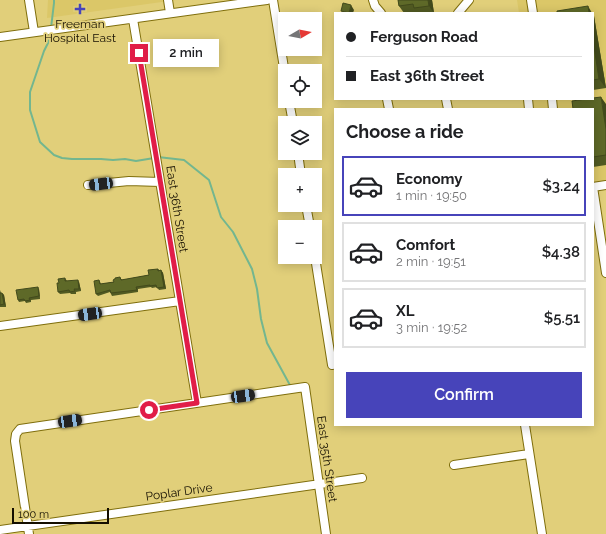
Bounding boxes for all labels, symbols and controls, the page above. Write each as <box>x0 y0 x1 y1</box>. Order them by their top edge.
marker: Freeman Hospital East <box>74 3 86 15</box>
north arrow <box>278 12 322 56</box>
map controls <box>278 12 322 264</box>
place label: Freeman Hospital East <box>44 17 116 45</box>
text: Ferguson Road <box>370 28 478 46</box>
callout: 2 min <box>153 39 219 67</box>
route end <box>130 44 148 62</box>
text: 2 min <box>169 45 203 60</box>
button: locate <box>278 64 322 108</box>
text: East 36th Street <box>370 67 484 85</box>
button: layers <box>278 116 322 160</box>
text: Choose a ride <box>346 121 464 142</box>
street label: East 36th Street <box>163 165 191 253</box>
button: + <box>278 168 322 212</box>
icon: car <box>348 168 384 204</box>
text: Economy <box>396 170 463 188</box>
car <box>88 177 114 191</box>
text: $3.24 <box>542 177 580 195</box>
text: 1 min · 19:50 <box>396 188 467 203</box>
button: − <box>278 220 322 264</box>
icon: car <box>348 234 384 270</box>
text: Comfort <box>396 236 455 254</box>
text: $4.38 <box>542 243 580 261</box>
text: 2 min · 19:51 <box>396 254 466 269</box>
icon: car <box>348 300 384 336</box>
text: XL <box>396 302 414 320</box>
car <box>77 306 103 322</box>
text: $5.51 <box>544 309 580 327</box>
text: 3 min · 19:52 <box>396 320 467 335</box>
button: Confirm <box>346 372 582 418</box>
car <box>230 388 256 404</box>
route start <box>140 401 158 419</box>
car <box>57 413 83 429</box>
street label: East 35th Street <box>314 415 340 503</box>
street label: Poplar Drive <box>145 480 213 504</box>
scale bar <box>12 506 109 525</box>
text: 100 m <box>18 508 49 521</box>

